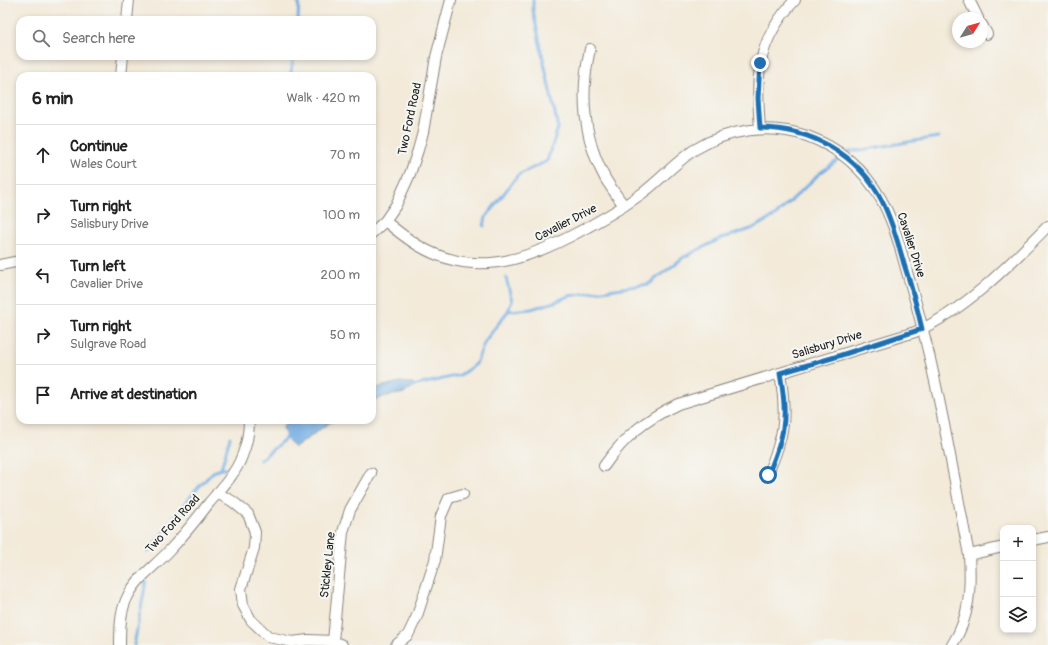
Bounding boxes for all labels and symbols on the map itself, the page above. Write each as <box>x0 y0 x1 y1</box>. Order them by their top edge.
north arrow <box>952 12 988 48</box>
route end <box>751 54 769 72</box>
street label: Two Ford Road <box>395 81 425 157</box>
street label: Cavalier Drive <box>533 201 599 245</box>
street label: Cavalier Drive <box>893 211 929 279</box>
street label: Salisbury Drive <box>790 327 864 363</box>
route start <box>759 466 777 484</box>
street label: Two Ford Road <box>143 491 203 556</box>
street label: Stickley Lane <box>317 531 339 599</box>

